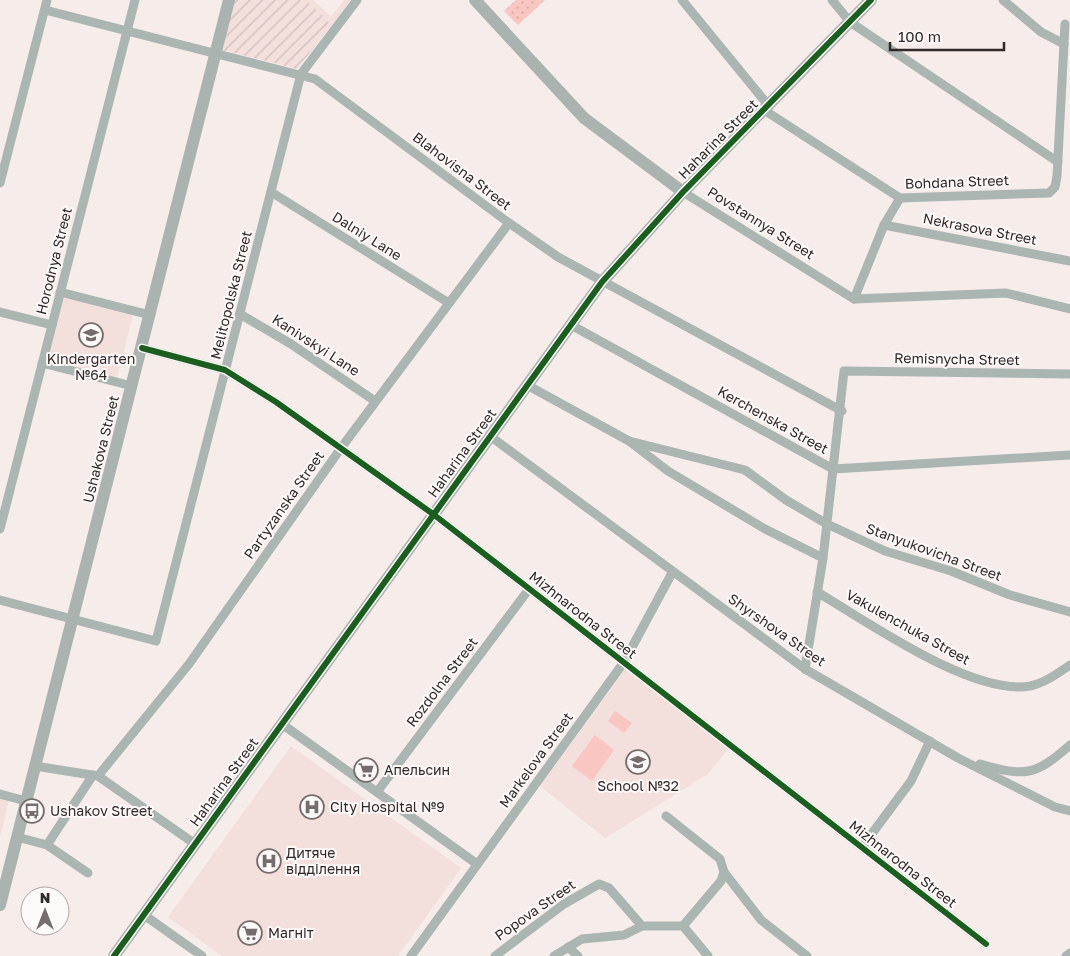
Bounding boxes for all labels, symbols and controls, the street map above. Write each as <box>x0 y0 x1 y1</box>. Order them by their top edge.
scale bar <box>890 20 1004 52</box>
text: 100 m <box>898 27 941 45</box>
street label: Haharina Street <box>674 95 761 182</box>
street label: Blahovisna Street <box>410 128 515 213</box>
street label: Bohdana Street <box>905 171 1009 192</box>
street label: Povstannya Street <box>705 183 818 262</box>
street label: Horodnya Street <box>32 205 75 316</box>
street label: Dalniy Lane <box>329 208 405 264</box>
street label: Nekrasova Street <box>922 209 1039 248</box>
street label: Melitopolska Street <box>206 229 255 361</box>
street label: Kanivskyi Lane <box>269 310 363 379</box>
school or university icon: Kindergarten №64 <box>78 322 104 348</box>
street label: Remisnycha Street <box>894 349 1020 368</box>
place label: Kindergarten №64 <box>47 350 135 383</box>
street label: Kerchenska Street <box>715 382 832 457</box>
street label: Ushakova Street <box>79 393 122 504</box>
street label: Haharina Street <box>424 405 500 500</box>
street label: Partyzanska Street <box>240 447 327 562</box>
street label: Stanyukovicha Street <box>864 519 1004 584</box>
street label: Mizhnarodna Street <box>526 567 640 662</box>
street label: Vakulenchuka Street <box>843 585 973 668</box>
street label: Shyrshova Street <box>725 590 829 670</box>
street label: Rozdolna Street <box>402 634 481 730</box>
street label: Markelova Street <box>495 709 576 811</box>
street label: Haharina Street <box>186 734 262 829</box>
school or university icon: School №32 <box>625 749 651 775</box>
supermarket icon: Апельсин <box>353 757 379 783</box>
place label: Апельсин <box>384 761 450 778</box>
place label: School №32 <box>597 777 679 794</box>
hospital icon: City Hospital №9 <box>299 794 325 820</box>
bus stop icon: Ushakov Street <box>19 798 45 824</box>
place label: City Hospital №9 <box>330 798 445 815</box>
place label: Ushakov Street <box>50 802 153 819</box>
street label: Mizhnarodna Street <box>846 816 960 911</box>
place label: Дитяче відділення <box>286 844 360 877</box>
hospital icon: Дитяче відділення <box>256 848 282 874</box>
street label: Popova Street <box>491 876 578 944</box>
north arrow <box>20 886 70 936</box>
text: N <box>40 889 50 906</box>
supermarket icon: Магніт <box>237 920 263 946</box>
place label: Магніт <box>268 924 314 941</box>

